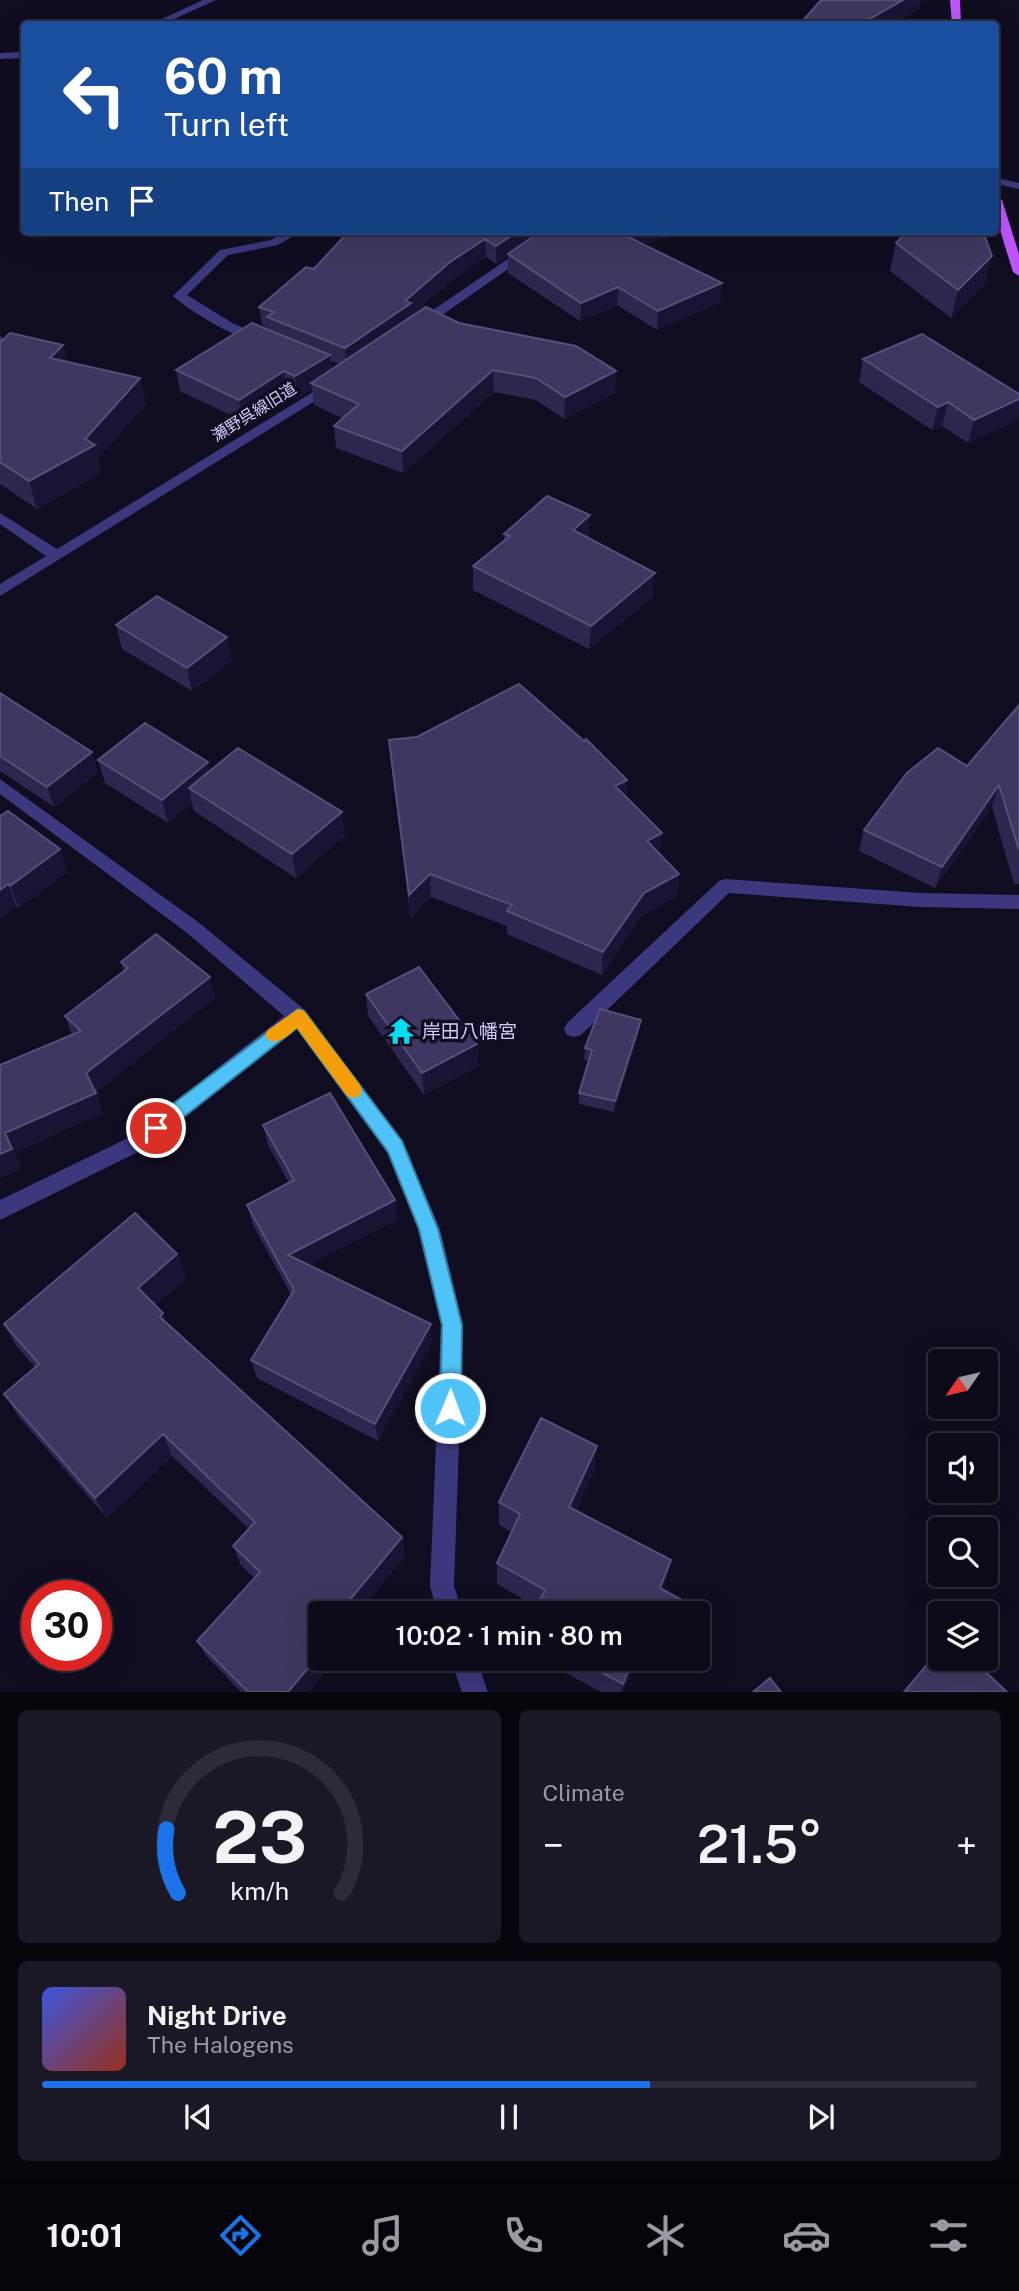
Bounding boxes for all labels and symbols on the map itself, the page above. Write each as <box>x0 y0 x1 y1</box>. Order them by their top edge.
street label: 瀬野呉線旧道 <box>208 379 300 445</box>
temple icon: 岸田八幡宮 <box>386 1016 416 1046</box>
place label: 岸田八幡宮 <box>422 1020 517 1042</box>
pin <box>126 1098 186 1158</box>
north arrow <box>928 1349 998 1419</box>
position arrow <box>413 1371 487 1445</box>
speed limit sign: 30 <box>21 1580 112 1671</box>

